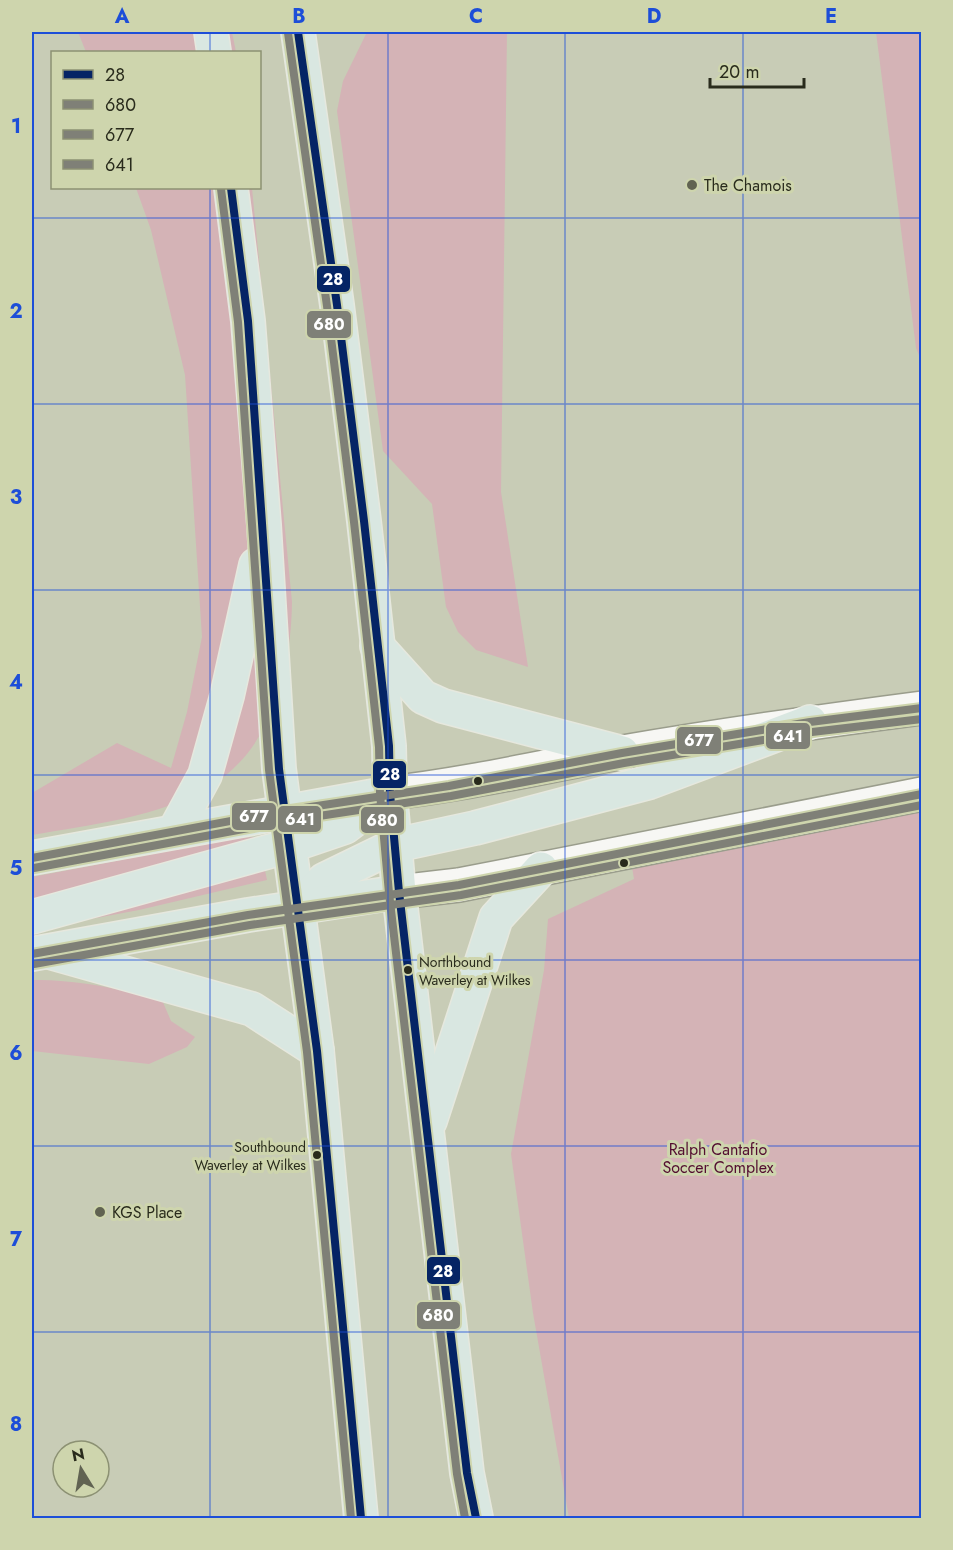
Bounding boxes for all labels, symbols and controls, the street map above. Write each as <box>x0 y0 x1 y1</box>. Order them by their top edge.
text: A <box>114 2 130 31</box>
text: B <box>292 2 306 31</box>
text: C <box>469 2 483 31</box>
text: D <box>647 2 661 31</box>
text: E <box>825 2 837 31</box>
legend <box>51 51 261 189</box>
scale bar <box>710 51 804 89</box>
text: 20 m <box>719 59 759 85</box>
text: 28 <box>105 62 125 88</box>
text: 680 <box>105 92 136 118</box>
text: 1 <box>11 112 21 141</box>
text: 677 <box>105 122 135 148</box>
text: 641 <box>105 152 134 178</box>
place label: The Chamois <box>704 174 792 197</box>
marker: The Chamois <box>685 178 699 192</box>
line badge: 28 <box>316 265 351 293</box>
text: 28 <box>323 268 343 291</box>
text: 2 <box>9 297 23 326</box>
line badge: 680 <box>306 310 352 339</box>
text: 680 <box>313 313 345 336</box>
text: 3 <box>10 483 22 512</box>
text: 4 <box>9 668 23 697</box>
line badge: 641 <box>765 722 811 750</box>
text: 641 <box>773 725 803 748</box>
line badge: 677 <box>676 726 722 755</box>
text: 677 <box>684 729 714 752</box>
line badge: 28 <box>372 760 407 789</box>
text: 28 <box>380 763 400 786</box>
unlabelled marker <box>472 775 484 787</box>
line badge: 677 <box>231 802 277 831</box>
text: 677 <box>239 805 269 828</box>
line badge: 641 <box>277 805 322 833</box>
line badge: 680 <box>360 806 405 834</box>
text: 641 <box>285 808 315 831</box>
text: 680 <box>366 809 398 832</box>
text: 5 <box>10 854 23 883</box>
unlabelled marker <box>618 857 630 869</box>
place label: Northbound Waverley at Wilkes <box>419 952 531 990</box>
marker: Northbound Waverley at Wilkes <box>402 964 414 976</box>
text: 6 <box>9 1039 23 1068</box>
place label: Southbound Waverley at Wilkes <box>195 1137 306 1175</box>
park label: Ralph Cantafio Soccer Complex <box>662 1138 774 1179</box>
marker: Southbound Waverley at Wilkes <box>311 1149 323 1161</box>
place label: KGS Place <box>112 1201 182 1224</box>
marker: KGS Place <box>93 1205 107 1219</box>
text: 7 <box>10 1225 23 1254</box>
line badge: 28 <box>426 1256 461 1285</box>
text: 28 <box>433 1260 453 1283</box>
line badge: 680 <box>416 1301 461 1330</box>
text: 680 <box>422 1304 454 1327</box>
text: 8 <box>10 1410 22 1439</box>
north arrow <box>51 1439 111 1499</box>
text: N <box>70 1442 87 1467</box>

